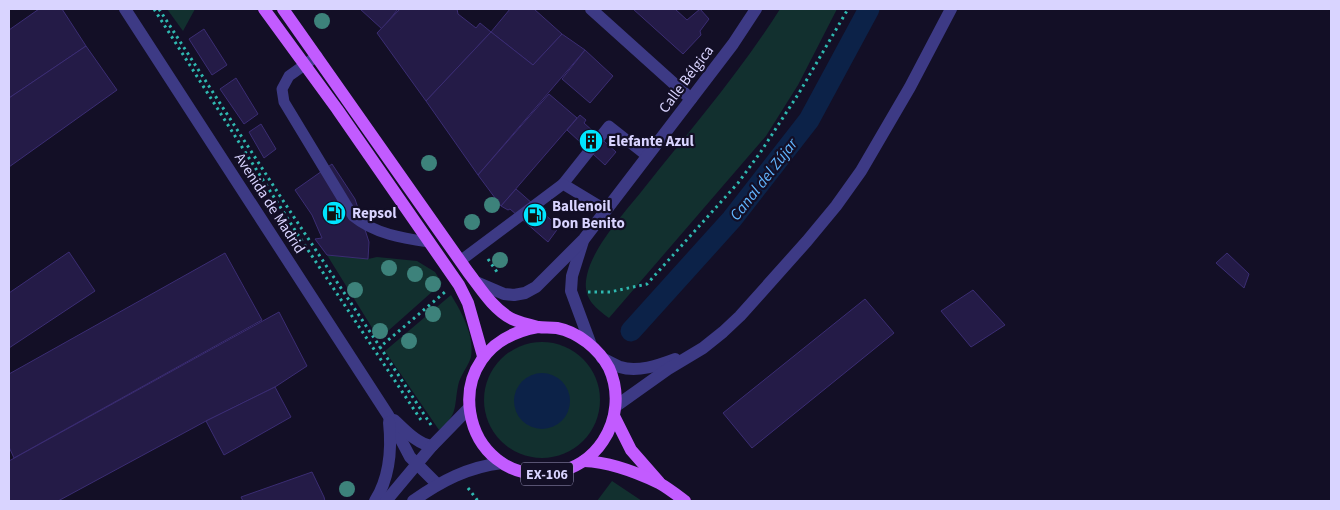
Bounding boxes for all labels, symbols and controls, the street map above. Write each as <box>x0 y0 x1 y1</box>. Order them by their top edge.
street label: Calle Bélgica <box>654 41 719 117</box>
building icon: Elefante Azul <box>578 128 604 154</box>
place label: Elefante Azul <box>608 131 695 152</box>
water label: Canal del Zújar <box>725 133 804 225</box>
street label: Avenida de Madrid <box>229 149 310 258</box>
place label: Ballenoil Don Benito <box>552 196 625 234</box>
fuel station icon: Repsol <box>321 200 347 226</box>
fuel station icon: Ballenoil Don Benito <box>522 202 548 228</box>
place label: Repsol <box>352 203 397 224</box>
road number: EX-106 <box>521 462 573 486</box>

